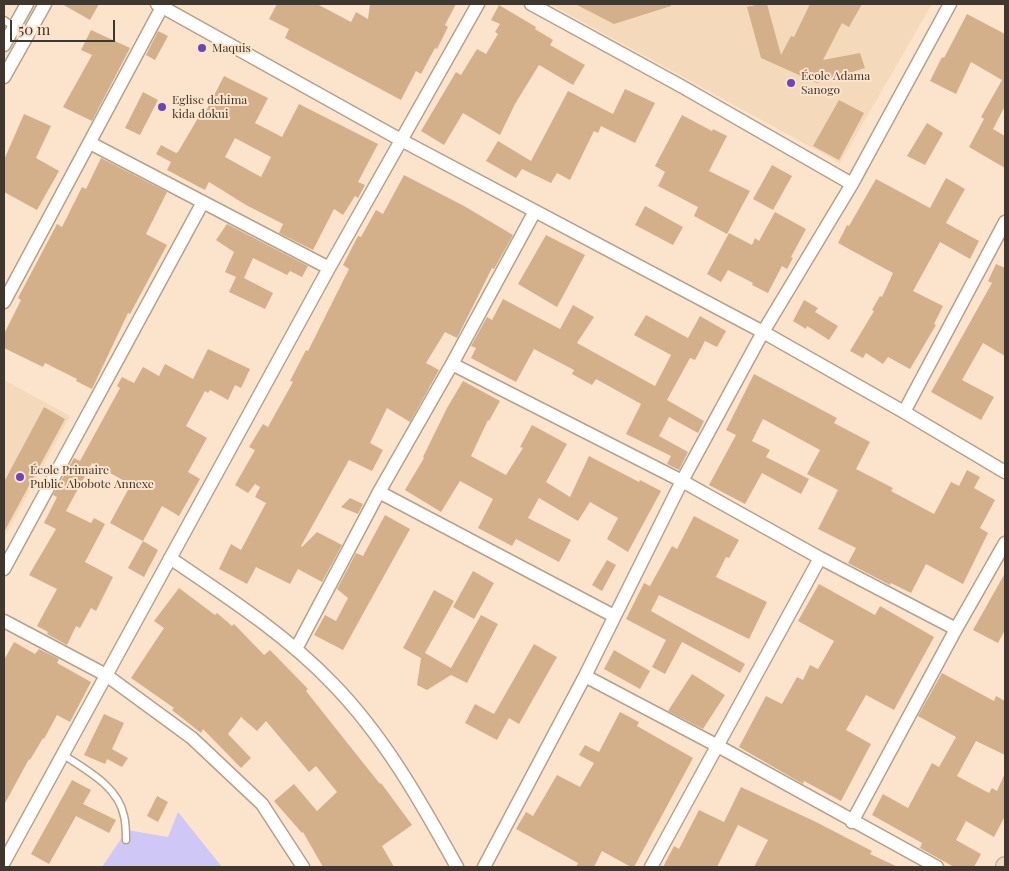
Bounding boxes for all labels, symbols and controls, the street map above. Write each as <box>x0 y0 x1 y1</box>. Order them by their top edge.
scale bar <box>12 10 118 42</box>
text: 50 m <box>18 19 50 39</box>
place label: Maquis <box>212 41 251 55</box>
marker: Maquis <box>196 42 208 54</box>
place label: École Adama Sanogo <box>801 69 870 97</box>
marker: École Adama Sanogo <box>785 77 797 89</box>
place label: Eglise dehima kida dokui <box>172 93 247 121</box>
marker: Eglise dehima kida dokui <box>156 101 168 113</box>
place label: École Primaire Public Abobote Annexe <box>30 463 154 491</box>
marker: École Primaire Public Abobote Annexe <box>14 471 26 483</box>

